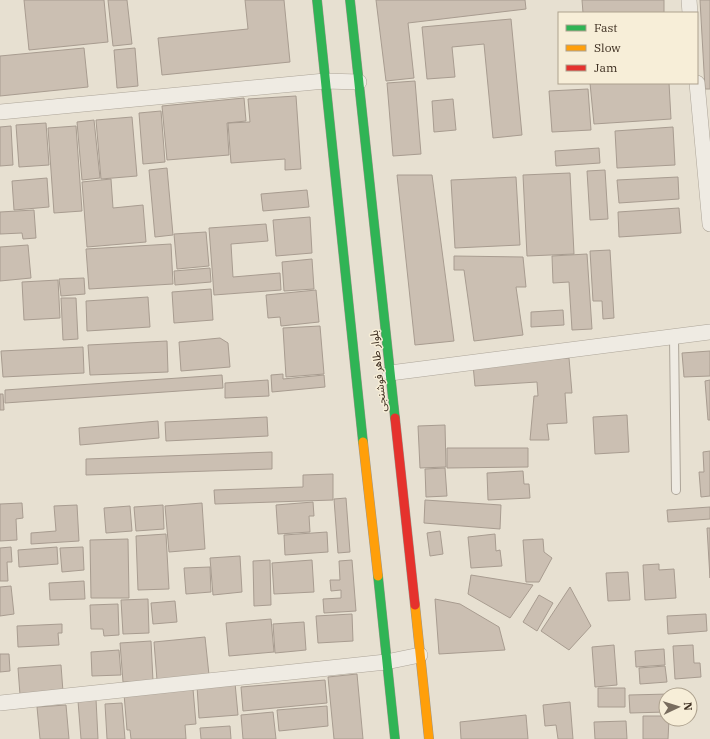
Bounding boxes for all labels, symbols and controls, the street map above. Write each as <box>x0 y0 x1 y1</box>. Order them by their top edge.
legend <box>558 12 698 84</box>
text: Fast <box>594 20 618 35</box>
text: Slow <box>594 40 621 55</box>
text: Jam <box>594 60 618 75</box>
street label: بلوار طاهر فوشنجی <box>367 329 389 413</box>
north arrow <box>658 687 698 727</box>
text: N <box>681 701 695 711</box>

